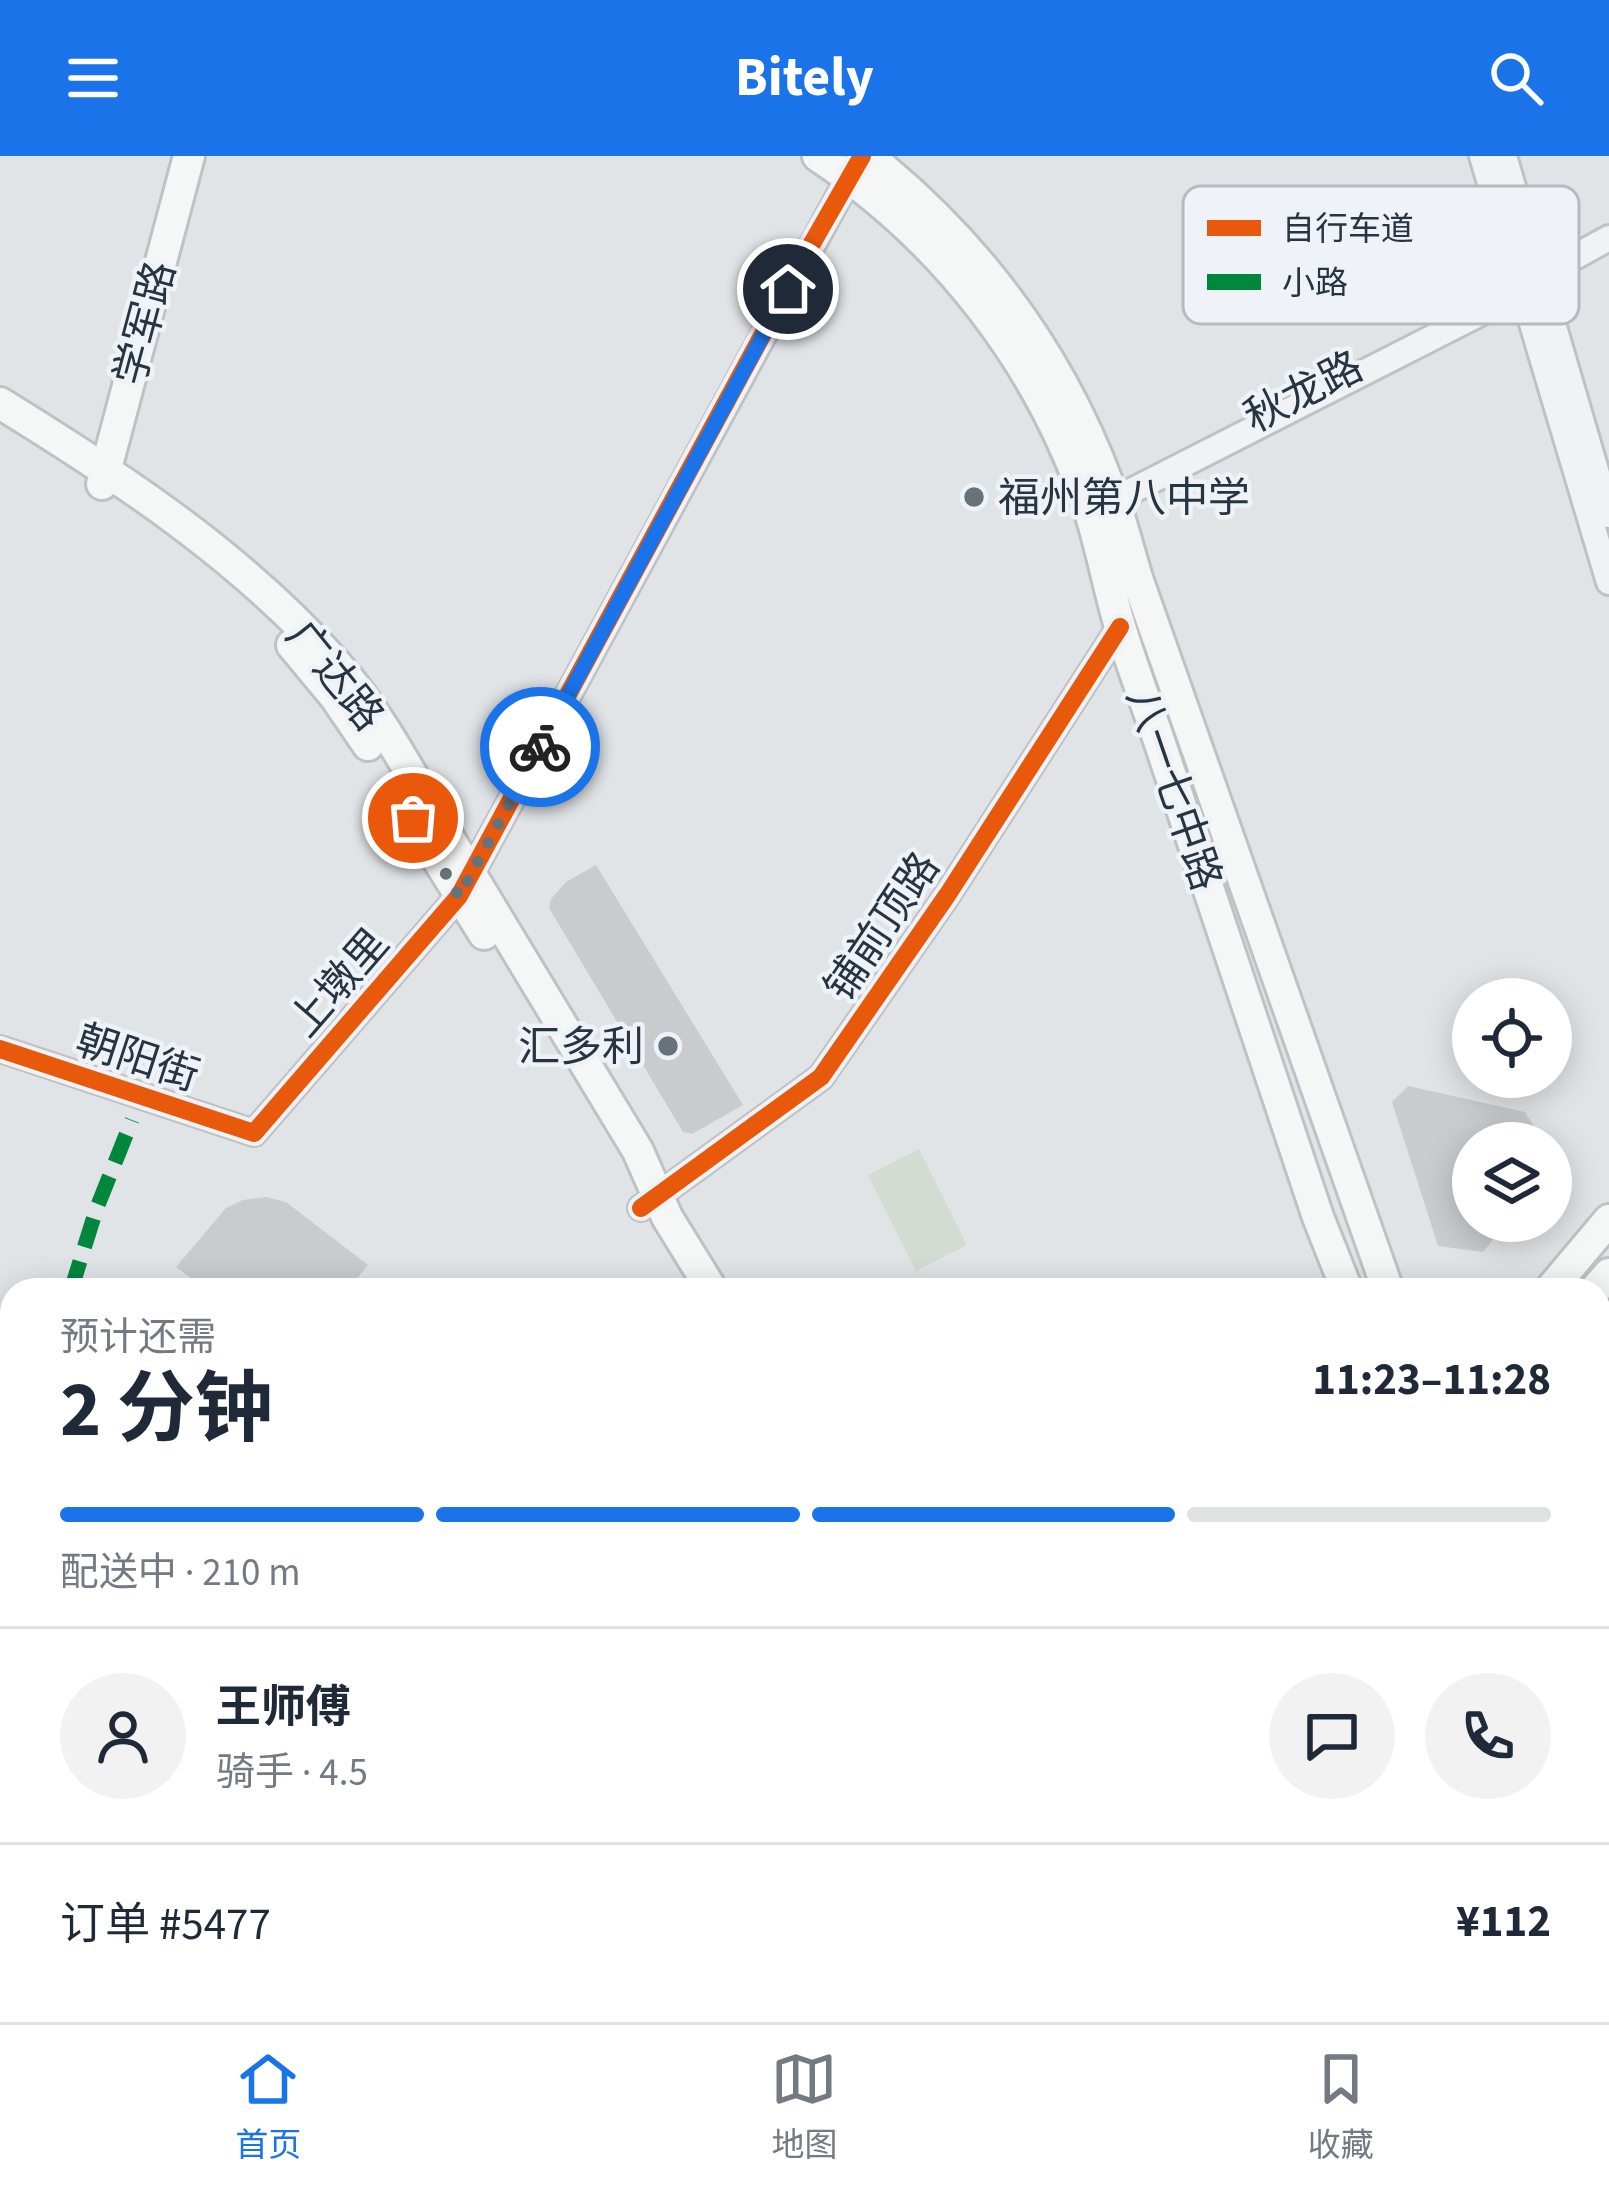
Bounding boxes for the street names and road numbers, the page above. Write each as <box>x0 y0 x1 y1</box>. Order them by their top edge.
street label: 学军路 <box>101 255 191 392</box>
street label: 秋龙路 <box>1234 337 1374 448</box>
street label: 广达路 <box>271 608 397 744</box>
street label: 八一七中路 <box>1111 681 1236 899</box>
street label: 铺前顶路 <box>811 841 955 1014</box>
street label: 上墩里 <box>276 916 403 1051</box>
street label: 朝阳街 <box>68 1011 207 1107</box>

